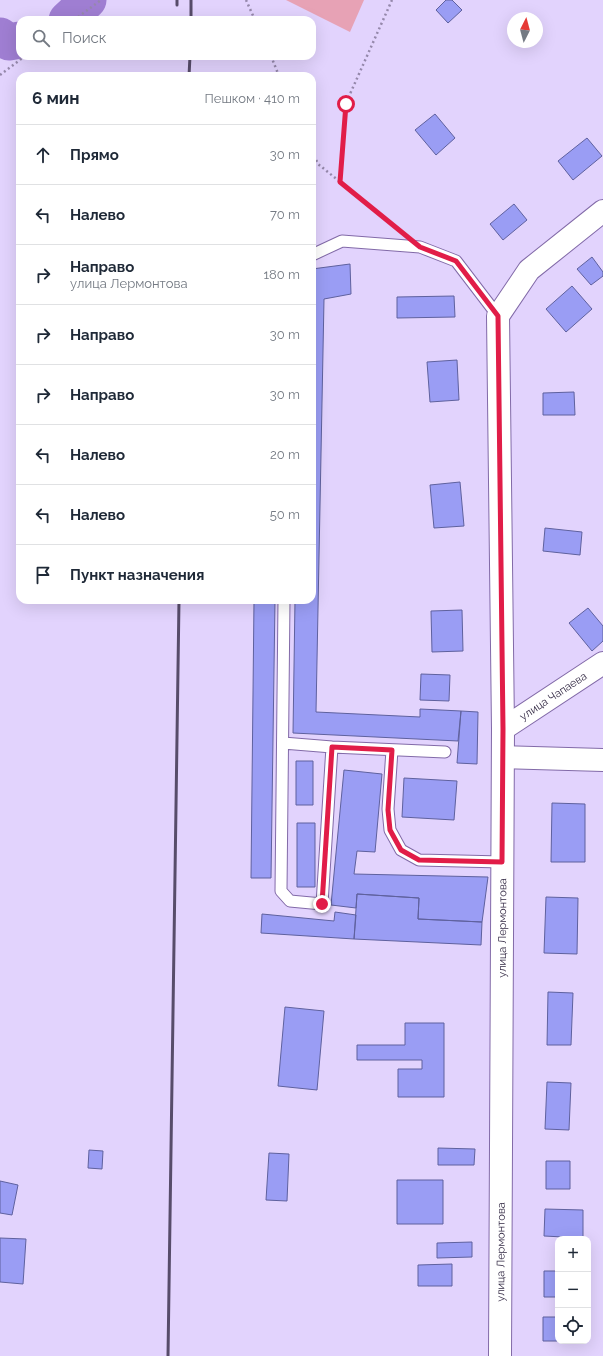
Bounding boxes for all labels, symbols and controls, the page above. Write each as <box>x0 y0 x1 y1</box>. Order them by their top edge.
north arrow <box>507 12 543 48</box>
search box <box>16 16 316 60</box>
icon: search <box>30 27 52 49</box>
text: Поиск <box>62 29 107 47</box>
text: 6 мин <box>32 88 79 108</box>
text: Пешком · 410 m <box>204 91 300 106</box>
route start <box>337 95 355 113</box>
icon: ahead <box>32 144 54 166</box>
text: Прямо <box>70 146 119 164</box>
text: 30 m <box>270 147 300 162</box>
icon: left <box>32 204 54 226</box>
text: Налево <box>70 206 125 224</box>
text: 70 m <box>270 207 300 222</box>
text: Направо <box>70 258 134 276</box>
icon: right <box>32 264 54 286</box>
text: 180 m <box>264 267 300 282</box>
text: улица Лермонтова <box>70 276 188 291</box>
icon: right <box>32 324 54 346</box>
text: Направо <box>70 326 134 344</box>
text: 30 m <box>270 327 300 342</box>
icon: right <box>32 384 54 406</box>
text: Направо <box>70 386 134 404</box>
text: 30 m <box>270 387 300 402</box>
icon: left <box>32 444 54 466</box>
text: Налево <box>70 446 125 464</box>
text: 20 m <box>270 447 300 462</box>
icon: left <box>32 504 54 526</box>
text: Налево <box>70 506 125 524</box>
text: 50 m <box>270 507 300 522</box>
icon: arrive <box>32 564 54 586</box>
text: Пункт назначения <box>70 566 204 584</box>
street label: улица Чапаева <box>517 670 589 723</box>
street label: улица Лермонтова <box>496 878 509 978</box>
route end <box>313 895 331 913</box>
street label: улица Лермонтова <box>494 1202 508 1302</box>
map controls <box>555 1236 591 1344</box>
button: + <box>555 1236 591 1272</box>
button: − <box>555 1272 591 1308</box>
button: locate <box>555 1308 591 1344</box>

